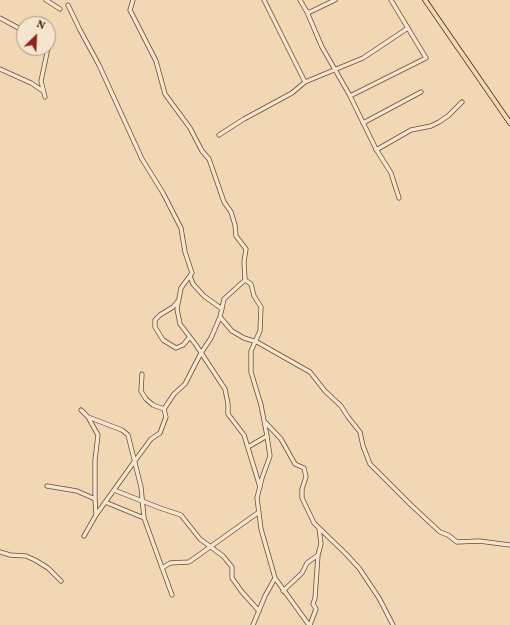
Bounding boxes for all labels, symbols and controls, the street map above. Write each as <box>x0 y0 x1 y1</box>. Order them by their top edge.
north arrow <box>16 16 56 56</box>
text: N <box>34 17 47 34</box>

